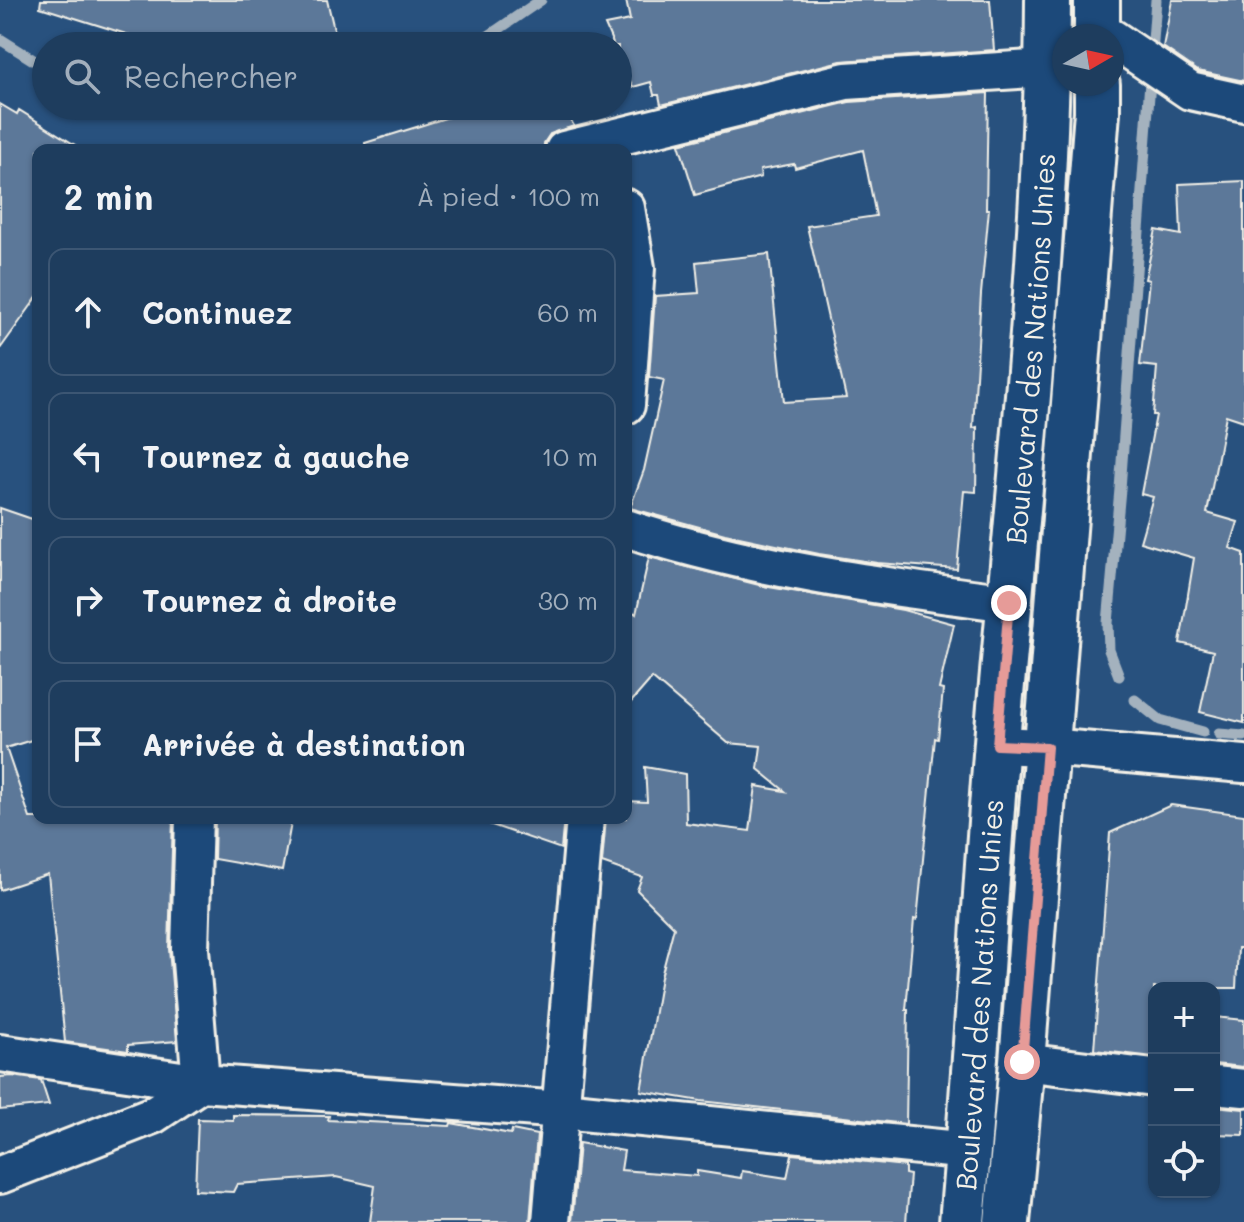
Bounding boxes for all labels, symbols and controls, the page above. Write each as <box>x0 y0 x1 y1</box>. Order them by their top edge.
north arrow <box>1052 24 1124 96</box>
search box <box>32 32 632 120</box>
icon: search <box>60 54 104 98</box>
text: Rechercher <box>124 56 298 96</box>
street label: Boulevard des Nations Unies <box>997 152 1062 546</box>
text: 2 min <box>64 174 153 219</box>
text: À pied · 100 m <box>416 179 600 213</box>
icon: ahead <box>66 290 110 334</box>
text: Continuez <box>142 292 292 332</box>
text: 60 m <box>537 295 598 329</box>
icon: left <box>66 434 110 478</box>
text: Tournez à gauche <box>142 436 410 476</box>
text: 10 m <box>541 439 598 473</box>
icon: right <box>66 578 110 622</box>
text: Tournez à droite <box>142 580 397 620</box>
text: 30 m <box>538 583 598 617</box>
route end <box>991 585 1027 621</box>
icon: arrive <box>66 722 110 766</box>
text: Arrivée à destination <box>142 724 465 764</box>
street label: Boulevard des Nations Unies <box>947 798 1011 1192</box>
map controls <box>1148 982 1220 1198</box>
button: + <box>1148 982 1220 1054</box>
route start <box>1004 1044 1040 1080</box>
button: − <box>1148 1054 1220 1126</box>
button: locate <box>1148 1126 1220 1198</box>

